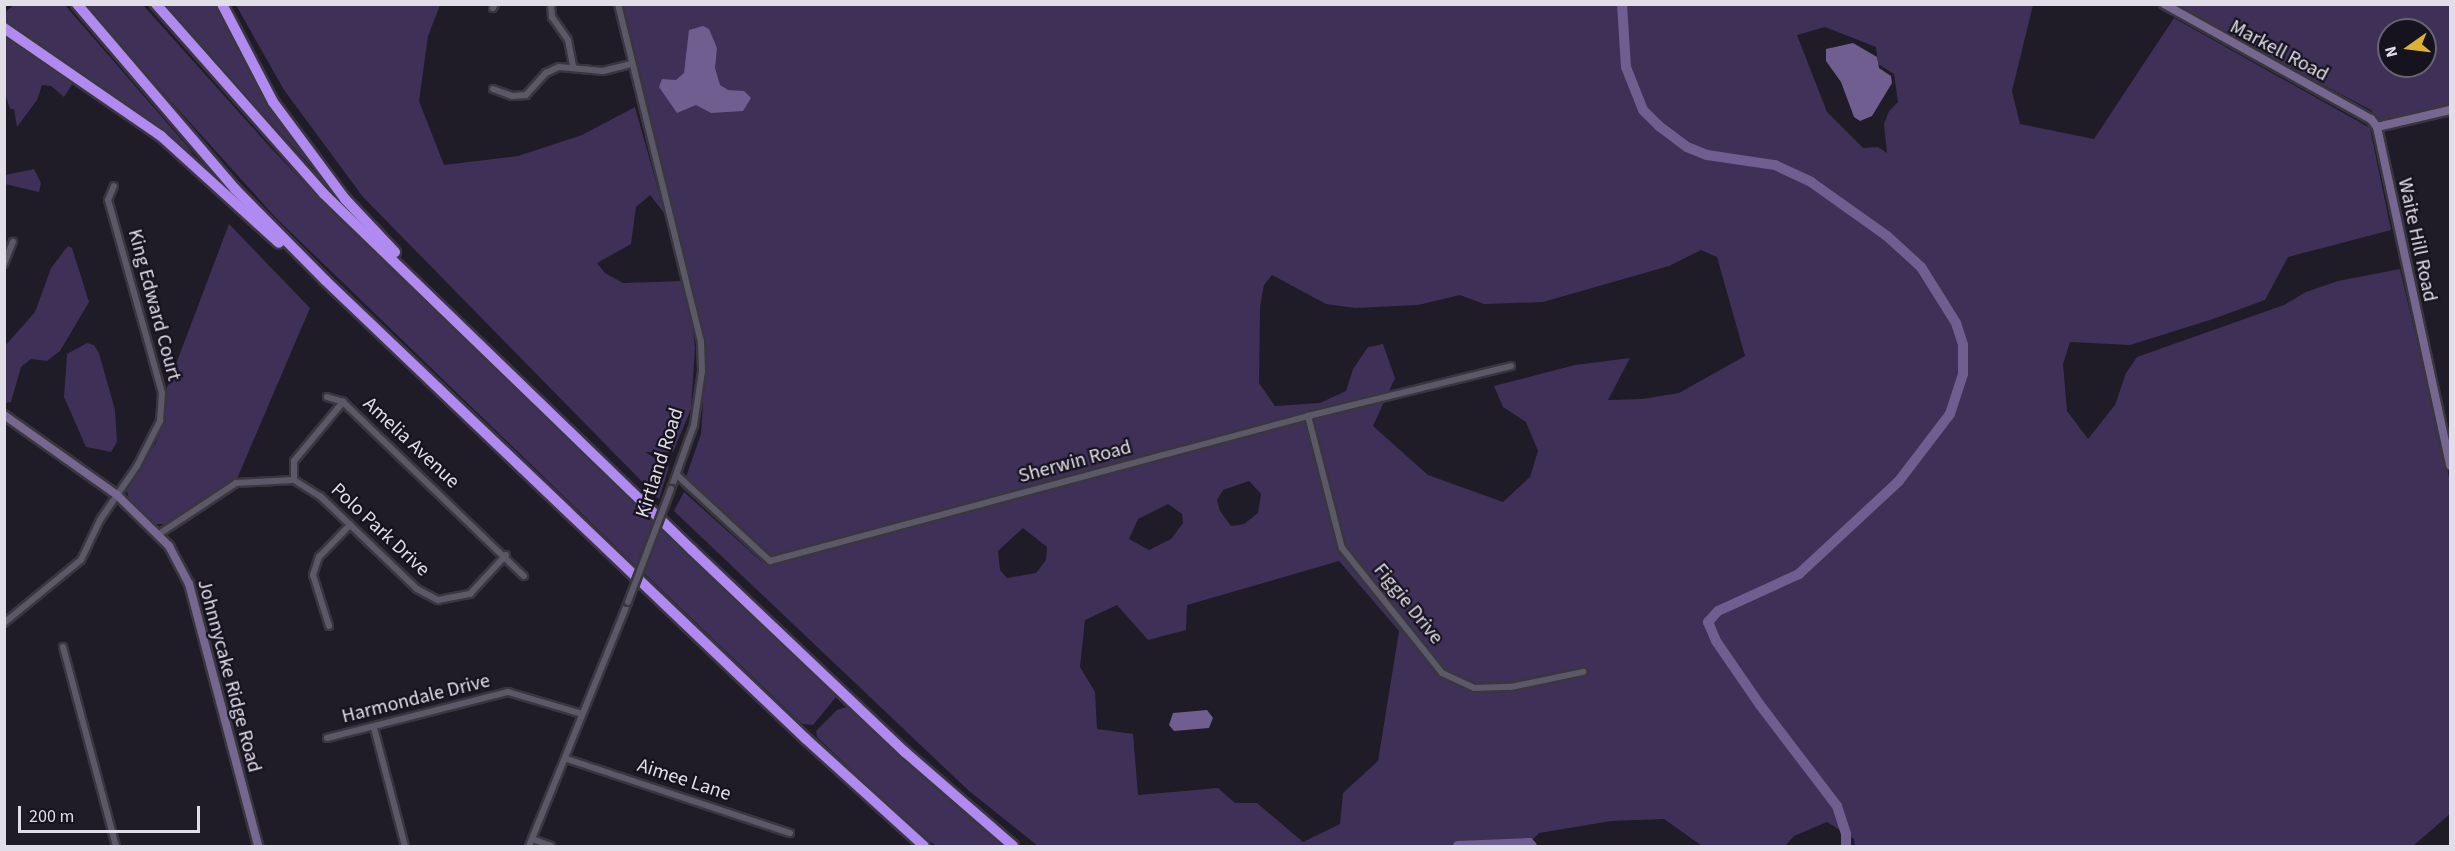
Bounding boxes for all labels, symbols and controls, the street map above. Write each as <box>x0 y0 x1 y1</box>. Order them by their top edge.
street label: Markell Road <box>2226 15 2332 87</box>
north arrow <box>2377 18 2437 78</box>
text: N <box>2380 44 2403 60</box>
street label: Waite Hill Road <box>2392 176 2442 304</box>
street label: King Edward Court <box>122 227 186 383</box>
street label: Amelia Avenue <box>358 392 464 494</box>
street label: Kirtland Road <box>631 405 689 521</box>
street label: Sherwin Road <box>1016 435 1134 489</box>
street label: Polo Park Drive <box>326 478 434 582</box>
street label: Figgie Drive <box>1368 559 1448 649</box>
street label: Johnnycake Ridge Road <box>192 577 266 775</box>
street label: Harmondale Drive <box>339 669 493 729</box>
street label: Aimee Lane <box>634 754 734 806</box>
scale bar <box>21 794 202 832</box>
text: 200 m <box>29 804 74 829</box>

